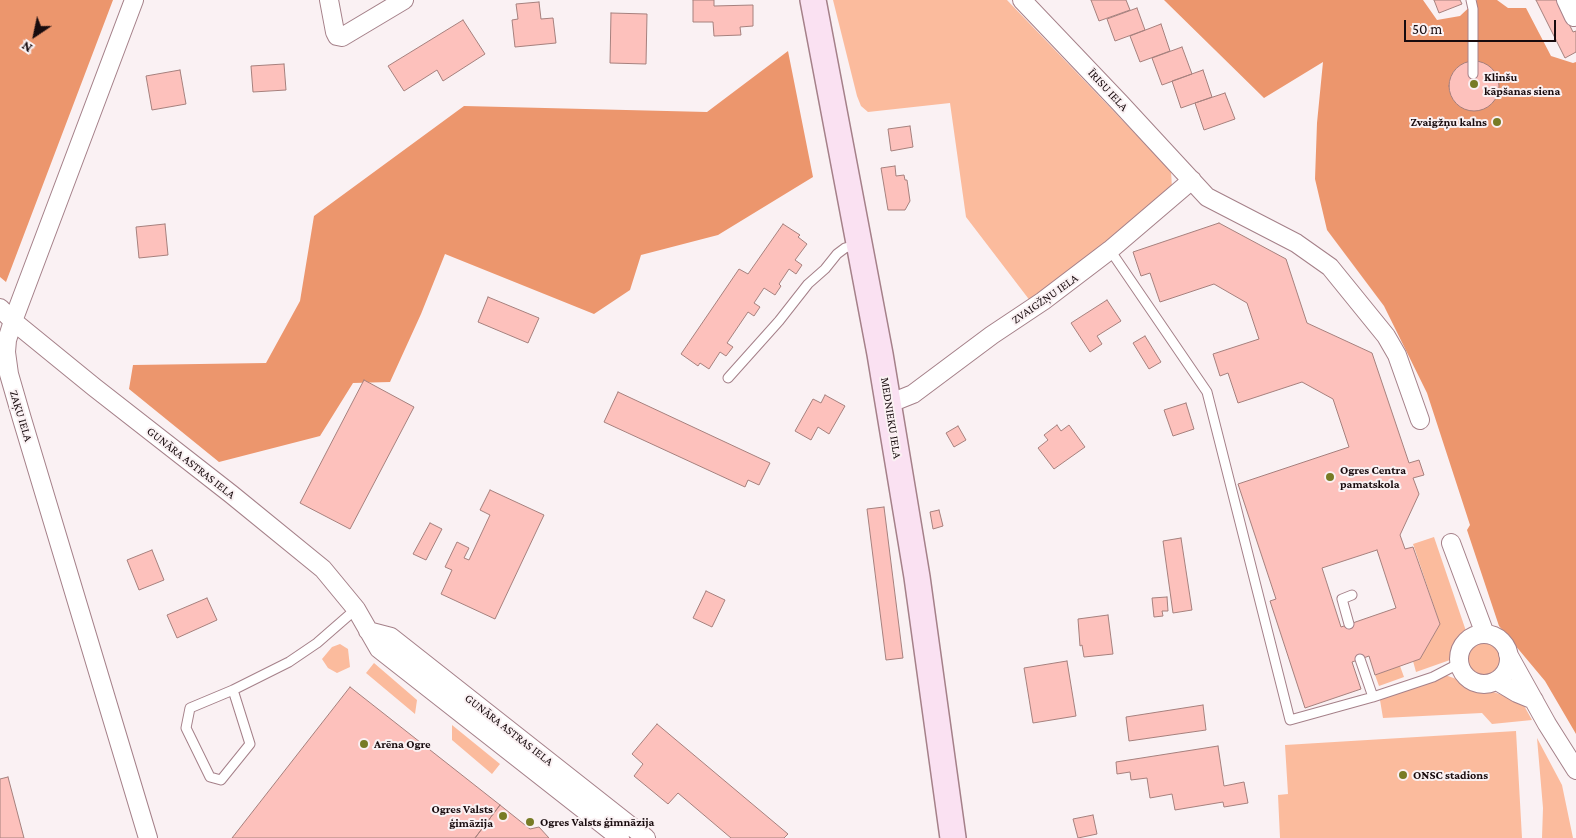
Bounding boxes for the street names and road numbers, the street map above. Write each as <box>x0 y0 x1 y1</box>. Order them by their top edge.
street label: ĪRISU IELA <box>1085 66 1131 114</box>
street label: ZVAIGŽŅU IELA <box>1009 271 1081 327</box>
street label: MEDNIEKU IELA <box>877 376 905 460</box>
street label: ZAĶU IELA <box>6 389 36 443</box>
street label: GUNĀRA ASTRAS IELA <box>144 424 238 502</box>
street label: GUNĀRA ASTRAS IELA <box>462 691 556 769</box>

